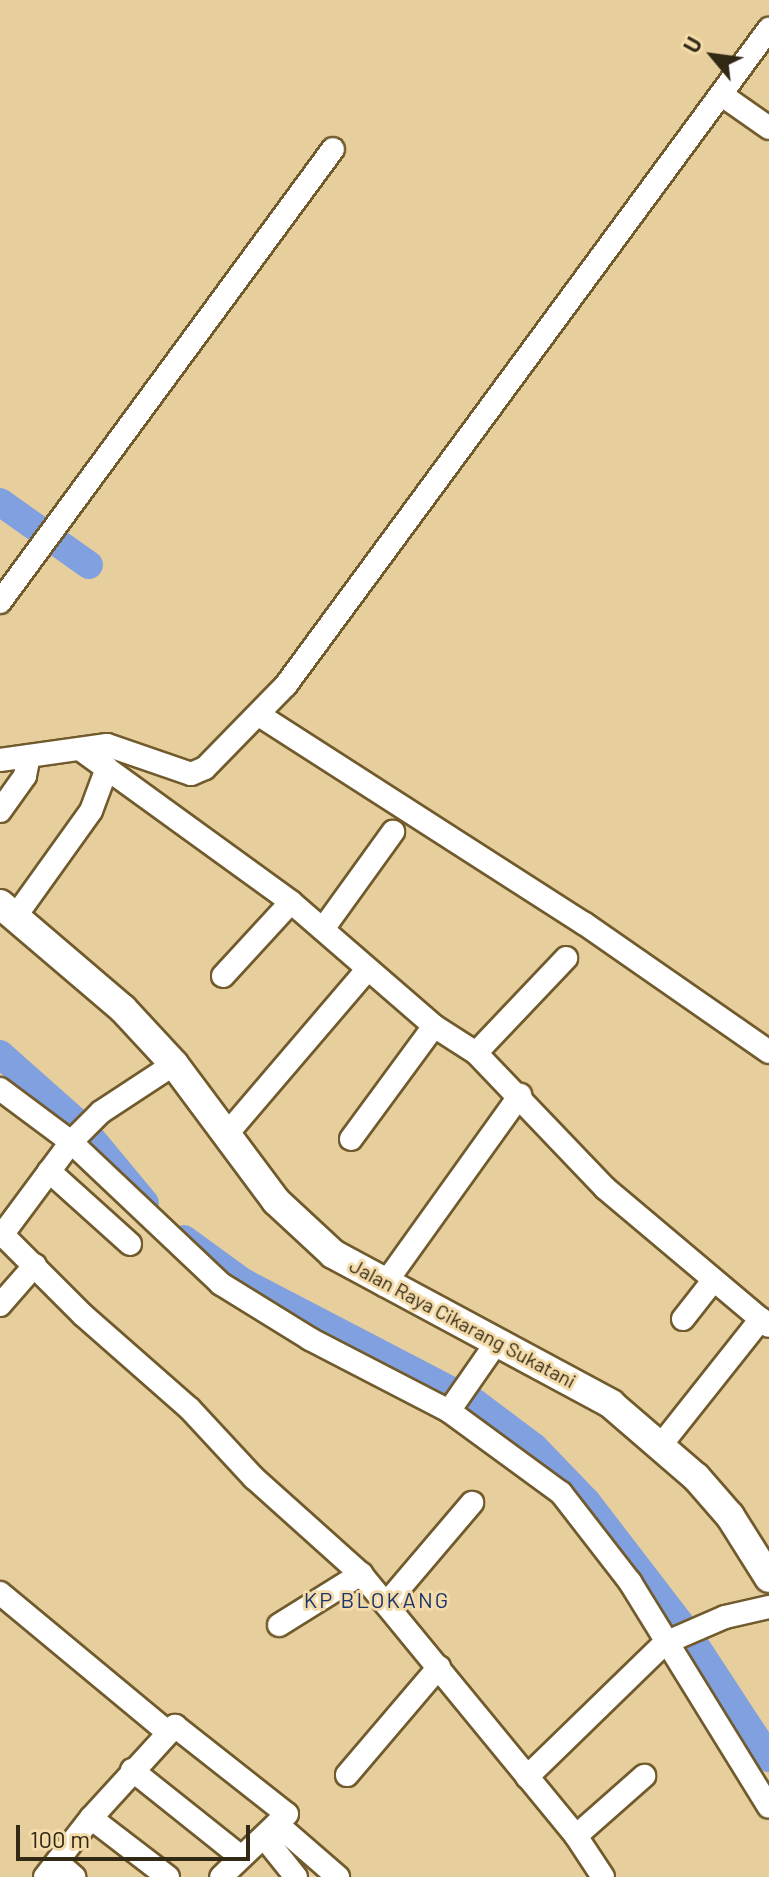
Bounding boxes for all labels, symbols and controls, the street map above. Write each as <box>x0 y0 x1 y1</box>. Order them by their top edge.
north arrow <box>673 16 753 96</box>
text: U <box>677 32 707 57</box>
street label: Jalan Raya Cikarang Sukatani <box>346 1253 580 1393</box>
district label: KP BLOKANG <box>304 1587 450 1613</box>
scale bar <box>20 1809 254 1859</box>
text: 100 m <box>30 1824 90 1853</box>

